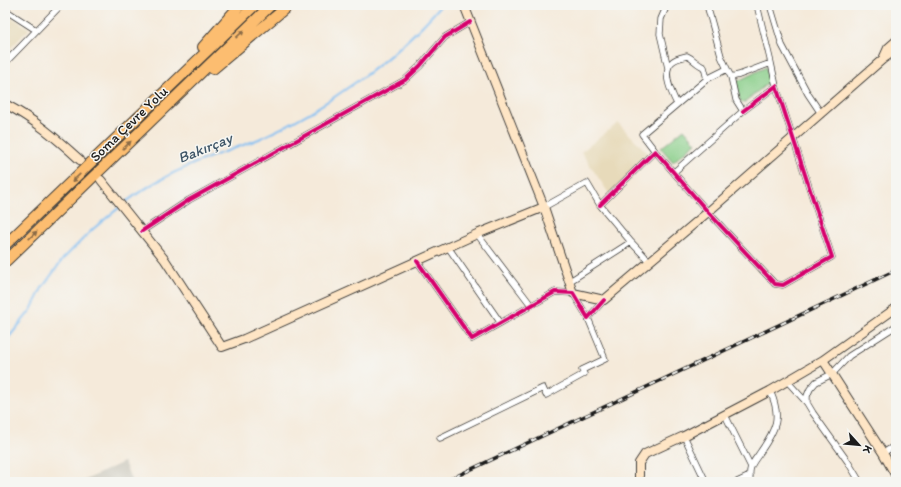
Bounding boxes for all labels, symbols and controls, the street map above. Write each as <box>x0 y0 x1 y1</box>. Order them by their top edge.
one-way arrow <box>235 30 245 39</box>
street label: Soma Çevre Yolu <box>87 83 171 165</box>
water label: Bakırçay <box>175 128 237 167</box>
one-way arrow <box>122 140 132 150</box>
one-way arrow <box>71 173 81 183</box>
one-way arrow <box>28 231 39 240</box>
north arrow <box>839 425 879 465</box>
text: K <box>860 443 875 456</box>

